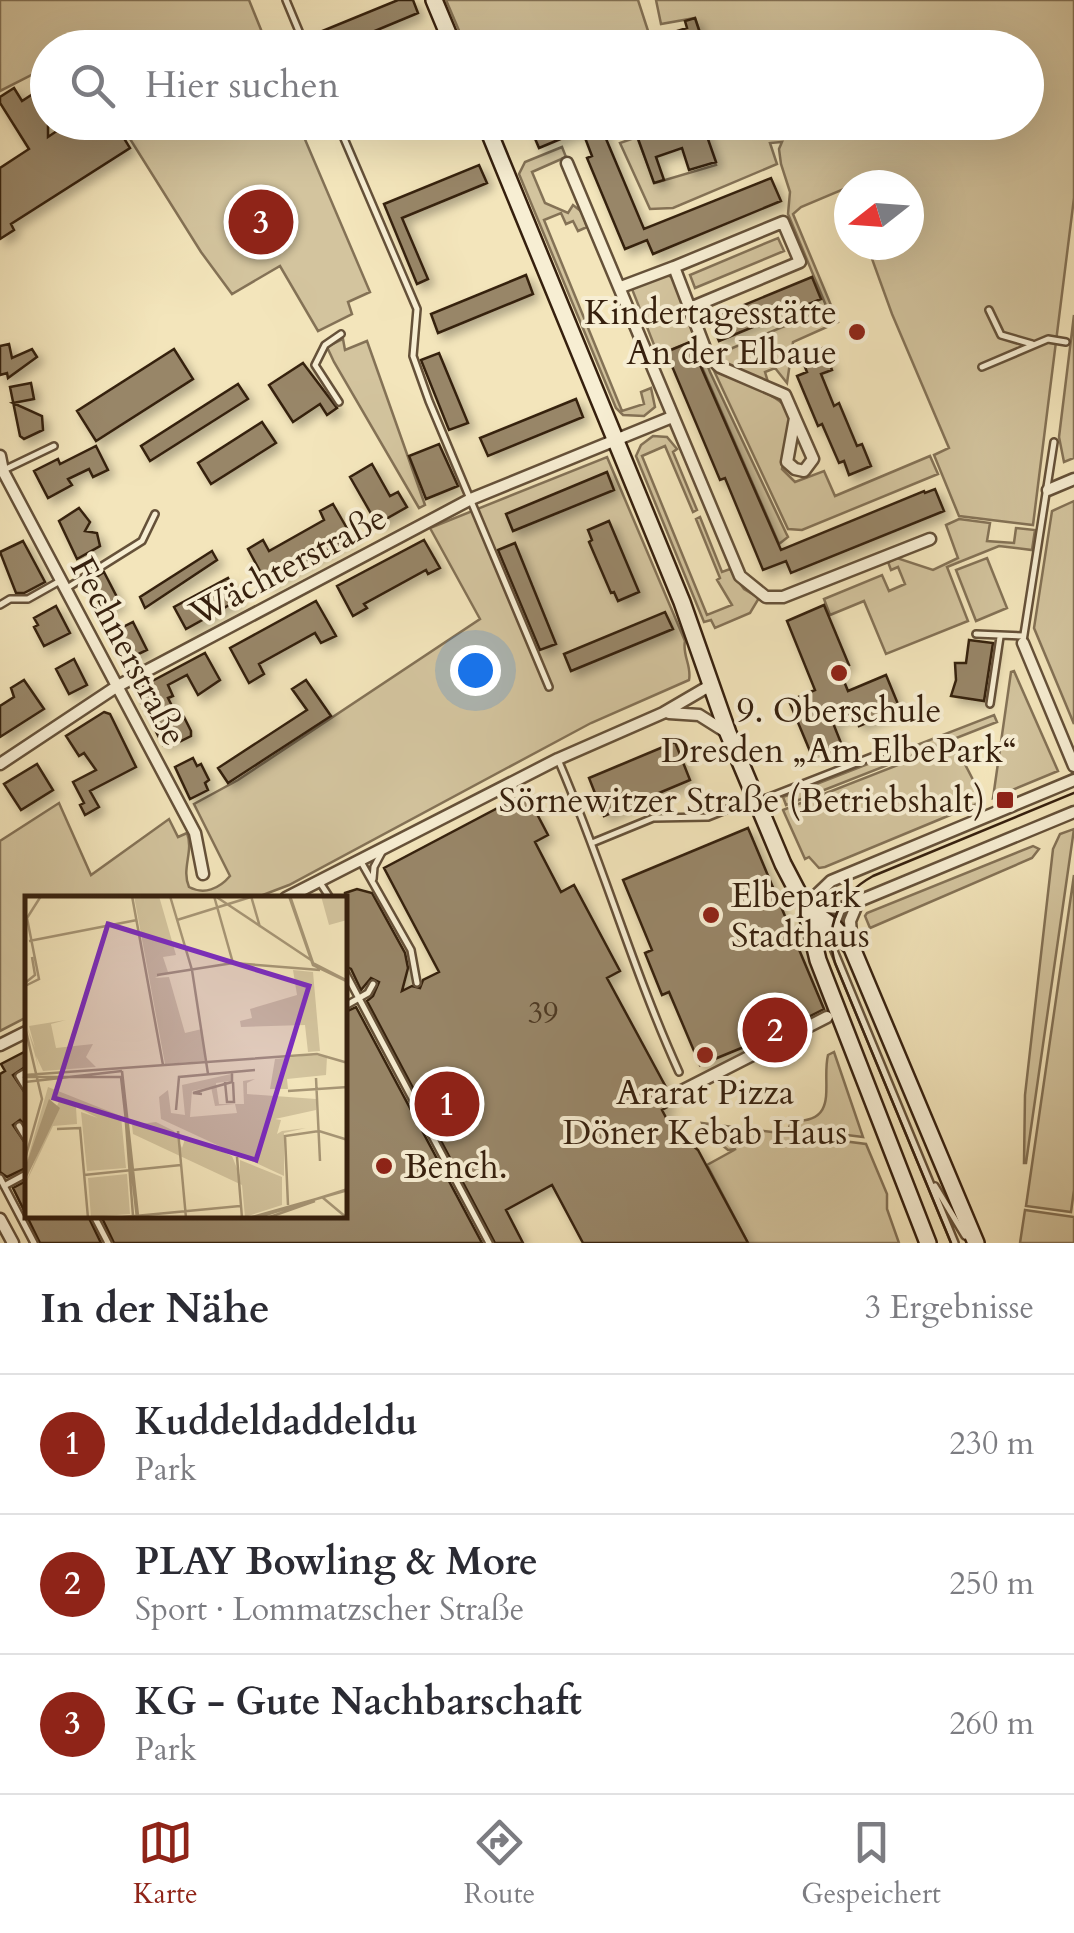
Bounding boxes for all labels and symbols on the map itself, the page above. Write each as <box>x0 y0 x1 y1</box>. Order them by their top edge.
north arrow <box>834 170 924 260</box>
pin: 3 <box>228 184 294 260</box>
place label: Kindertagesstätte An der Elbaue <box>584 289 837 377</box>
marker: Kindertagesstätte An der Elbaue <box>846 321 868 343</box>
street label: Wächterstraße <box>181 494 395 638</box>
street label: Fechnerstraße <box>58 549 198 754</box>
your location <box>450 645 501 696</box>
marker: 9. Oberschule Dresden „Am ElbePark“ <box>828 662 850 684</box>
place label: 9. Oberschule Dresden „Am ElbePark“ <box>661 687 1017 775</box>
place label: Sörnewitzer Straße (Betriebshalt) <box>498 777 985 825</box>
marker: Sörnewitzer Straße (Betriebshalt) <box>994 789 1016 811</box>
place label: Elbepark Stadthaus <box>731 872 870 960</box>
inset map <box>25 896 348 1218</box>
marker: Elbepark Stadthaus <box>700 904 722 926</box>
pin: 2 <box>742 992 808 1068</box>
house number: 39 <box>528 993 558 1034</box>
marker: Ararat Pizza Döner Kebab Haus <box>694 1044 716 1066</box>
pin: 1 <box>414 1066 480 1142</box>
place label: Ararat Pizza Döner Kebab Haus <box>563 1069 847 1157</box>
place label: Bench. <box>404 1143 508 1191</box>
marker: Bench. <box>373 1155 395 1177</box>

